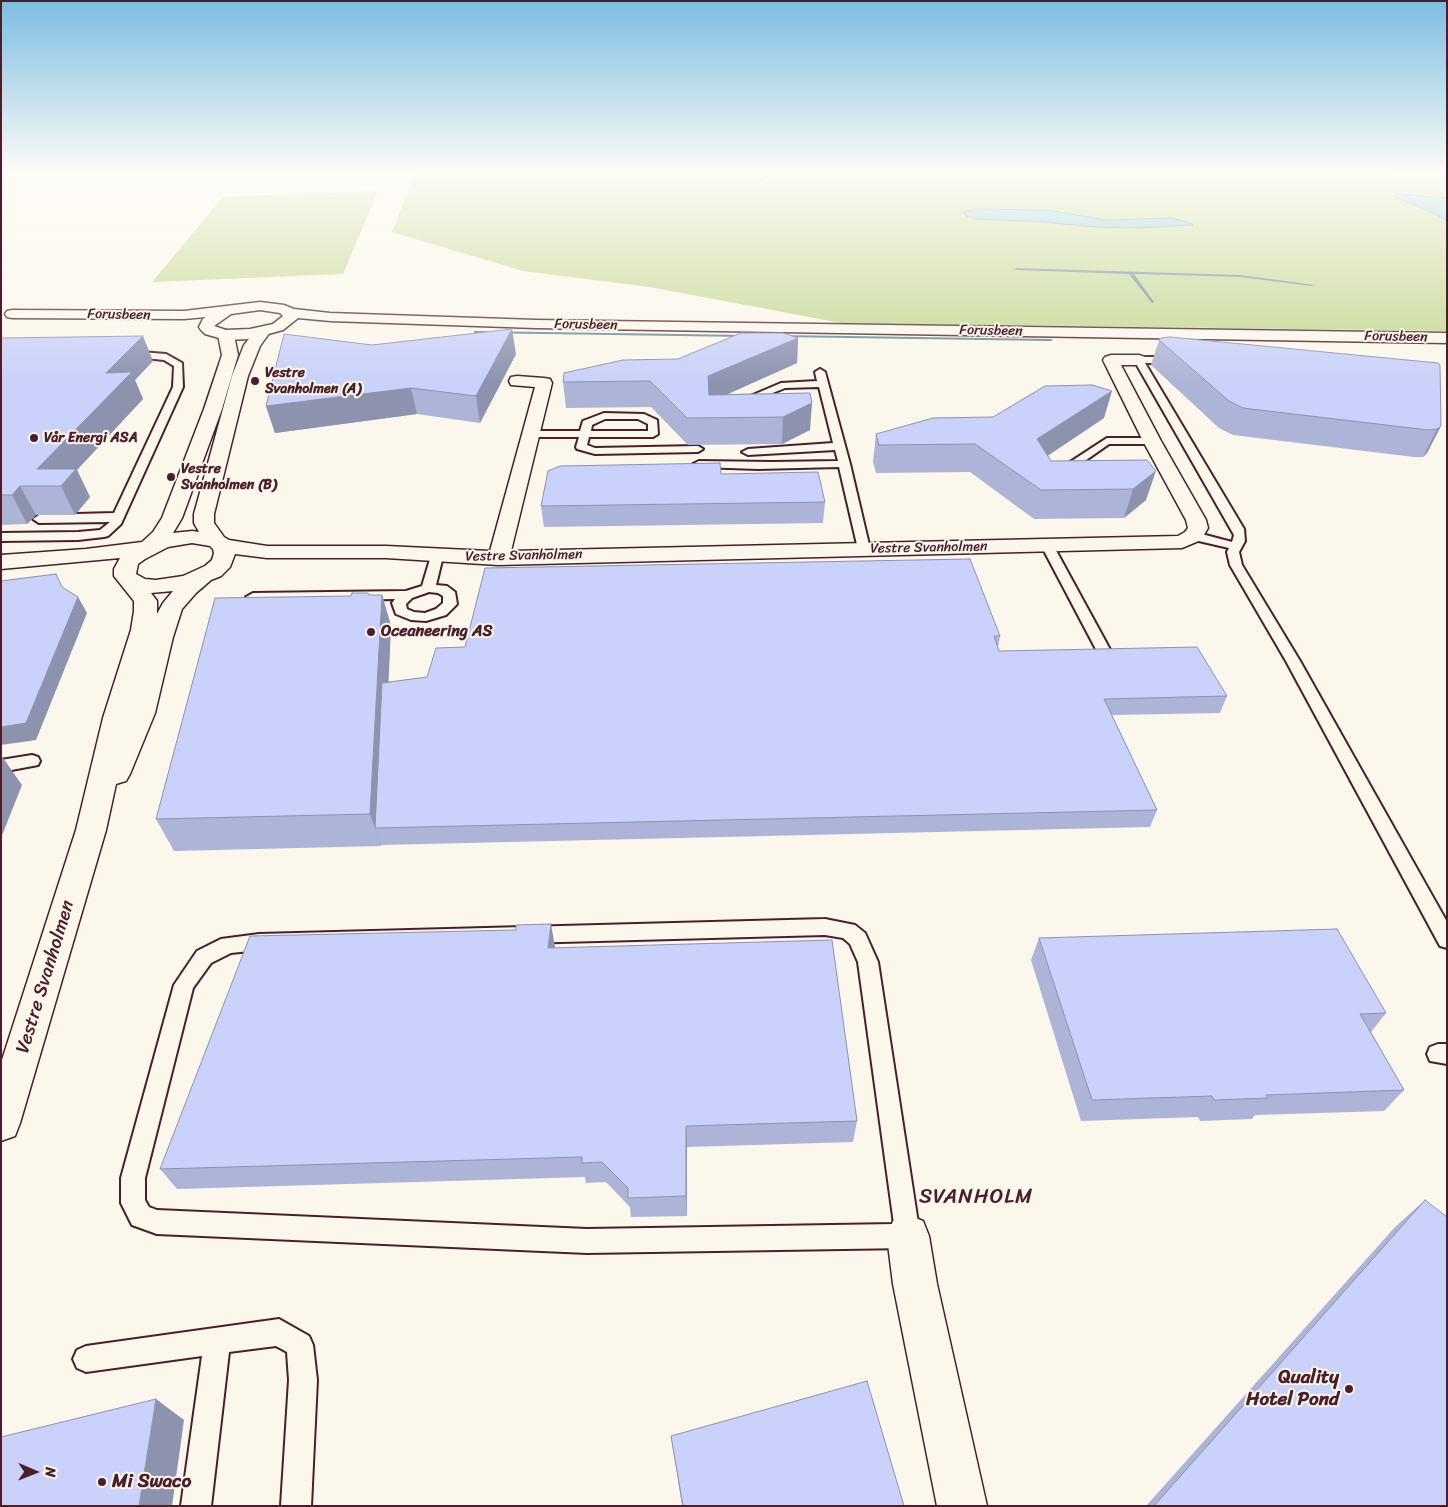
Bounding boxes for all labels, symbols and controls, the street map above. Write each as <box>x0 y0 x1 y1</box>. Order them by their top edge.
street label: Forusbeen <box>87 306 151 324</box>
street label: Forusbeen <box>554 316 618 334</box>
street label: Forusbeen <box>959 322 1023 340</box>
street label: Forusbeen <box>1364 328 1428 346</box>
place label: Vestre Svanholmen (A) <box>265 365 361 398</box>
marker: Vestre Svanholmen (A) <box>249 375 261 387</box>
place label: Vår Energi ASA <box>44 430 138 446</box>
marker: Vår Energi ASA <box>28 432 40 444</box>
place label: Vestre Svanholmen (B) <box>181 461 277 494</box>
marker: Vestre Svanholmen (B) <box>165 471 177 483</box>
street label: Vestre Svanholmen <box>870 539 988 557</box>
street label: Vestre Svanholmen <box>465 547 583 565</box>
place label: Oceaneering AS <box>381 622 493 642</box>
marker: Oceaneering AS <box>365 626 377 638</box>
street label: Vestre Svanholmen <box>12 898 80 1056</box>
district label: SVANHOLM <box>916 1185 1036 1211</box>
place label: Quality Hotel Pond <box>1246 1367 1339 1411</box>
marker: Quality Hotel Pond <box>1343 1383 1355 1395</box>
north arrow <box>10 1447 60 1497</box>
text: N <box>38 1467 63 1477</box>
place label: Mi Swaco <box>112 1471 191 1493</box>
marker: Mi Swaco <box>96 1476 108 1488</box>

